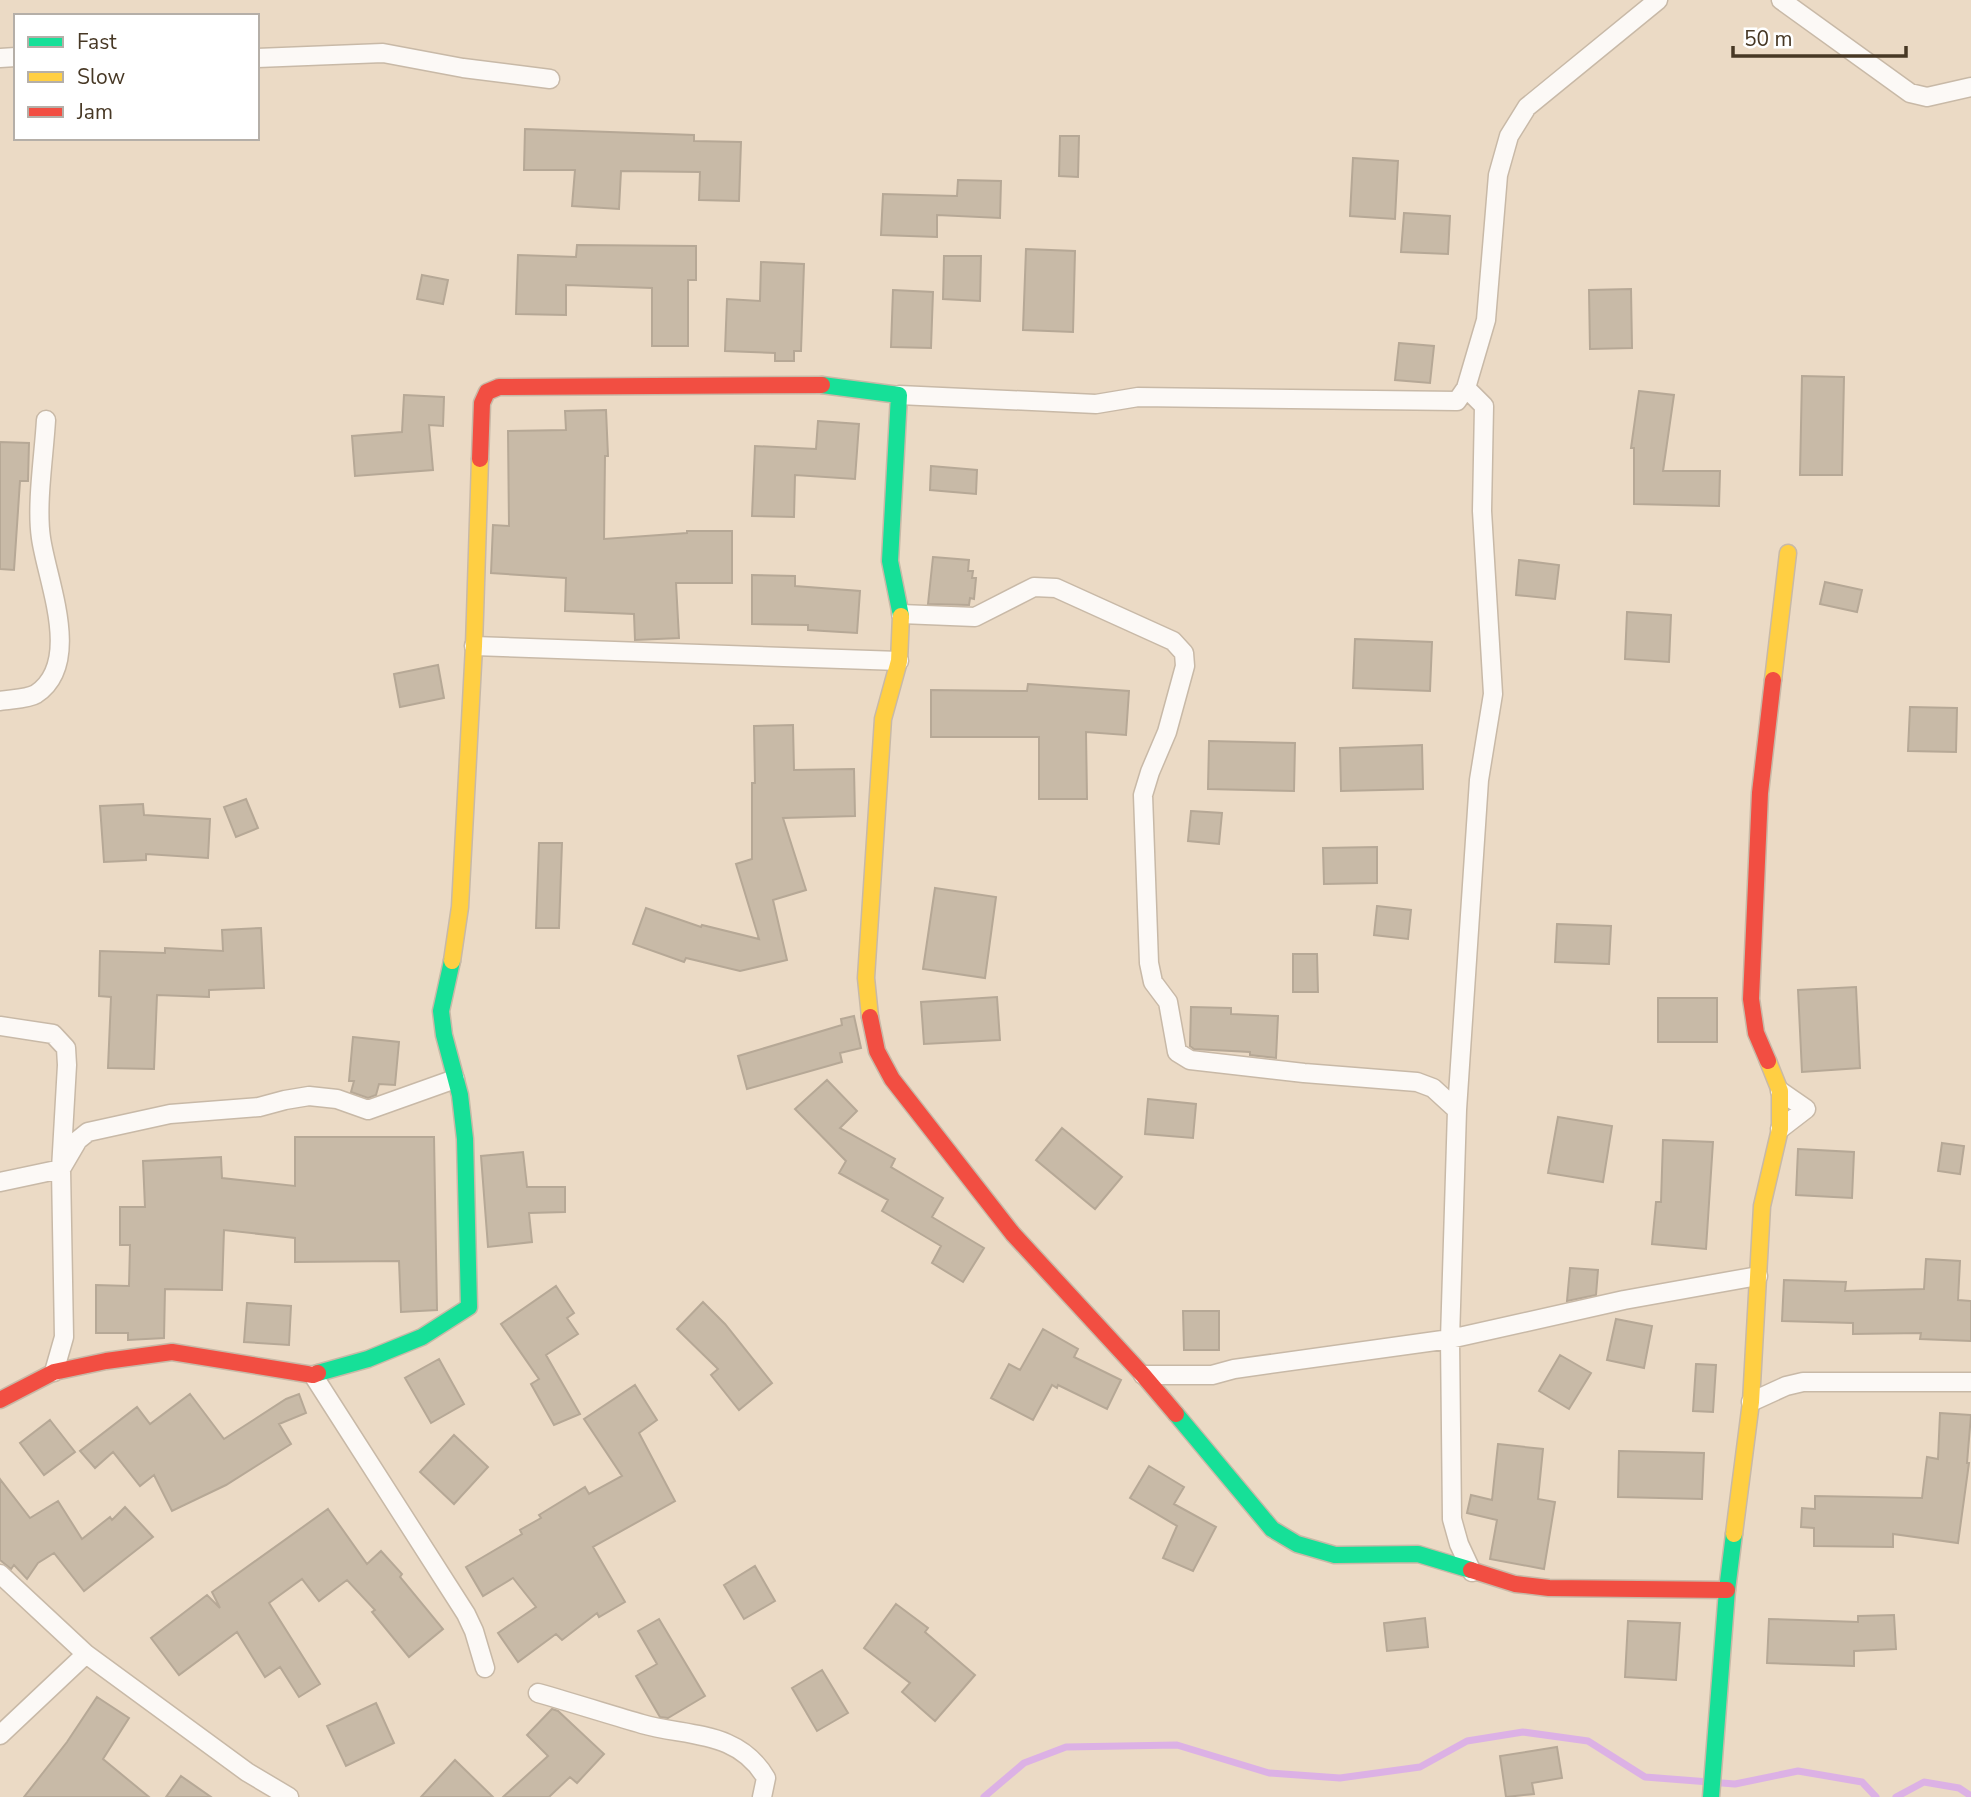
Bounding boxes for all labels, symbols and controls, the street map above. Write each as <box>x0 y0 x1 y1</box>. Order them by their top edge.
legend <box>14 14 259 140</box>
scale bar <box>1733 14 1906 58</box>
text: 50 m <box>1744 25 1793 53</box>
text: Fast <box>77 28 117 56</box>
text: Slow <box>77 63 126 91</box>
text: Jam <box>76 98 113 126</box>

